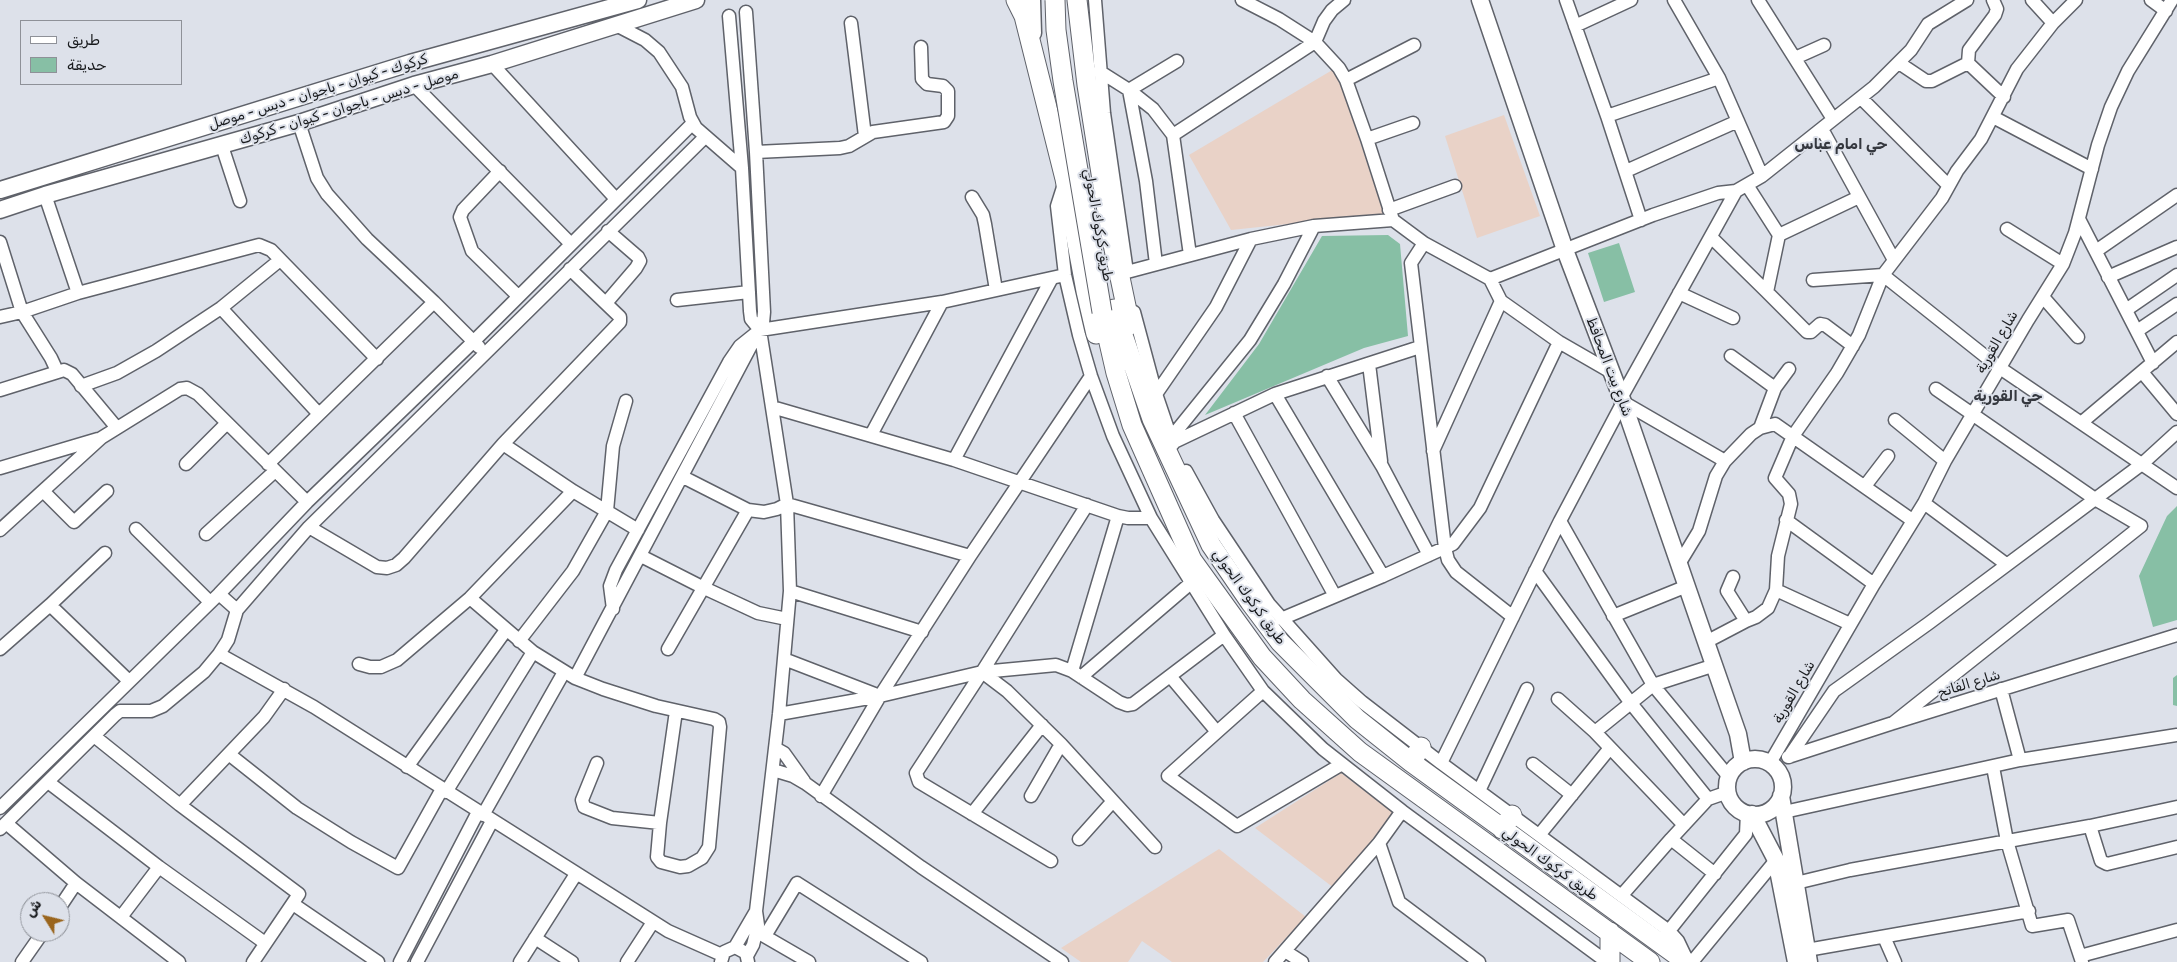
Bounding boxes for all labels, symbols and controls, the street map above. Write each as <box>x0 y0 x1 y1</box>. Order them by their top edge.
legend <box>20 20 182 85</box>
text: طريق <box>67 31 100 49</box>
street label: كركوك - كيوان - باجوان - دبس - موصل <box>206 51 430 133</box>
text: حديقة <box>67 56 107 74</box>
street label: موصل - دبس - باجوان - كيوان - كركوك <box>237 66 461 148</box>
district label: حي امام عباس <box>1795 136 1887 154</box>
street label: طريق كركوك الحولي <box>1080 167 1116 283</box>
street label: شارع القورية <box>1972 308 2022 376</box>
street label: شارع بيت المحافظ <box>1582 315 1636 419</box>
district label: حي القورية <box>1973 388 2043 406</box>
street label: طريق كركوك الحولي <box>1209 546 1289 648</box>
street label: شارع القورية <box>1769 658 1819 726</box>
street label: شارع الفاتح <box>1936 667 2002 701</box>
street label: طريق كركوك الحولي <box>1499 824 1601 904</box>
north arrow <box>20 892 70 942</box>
text: ش <box>21 896 45 921</box>

